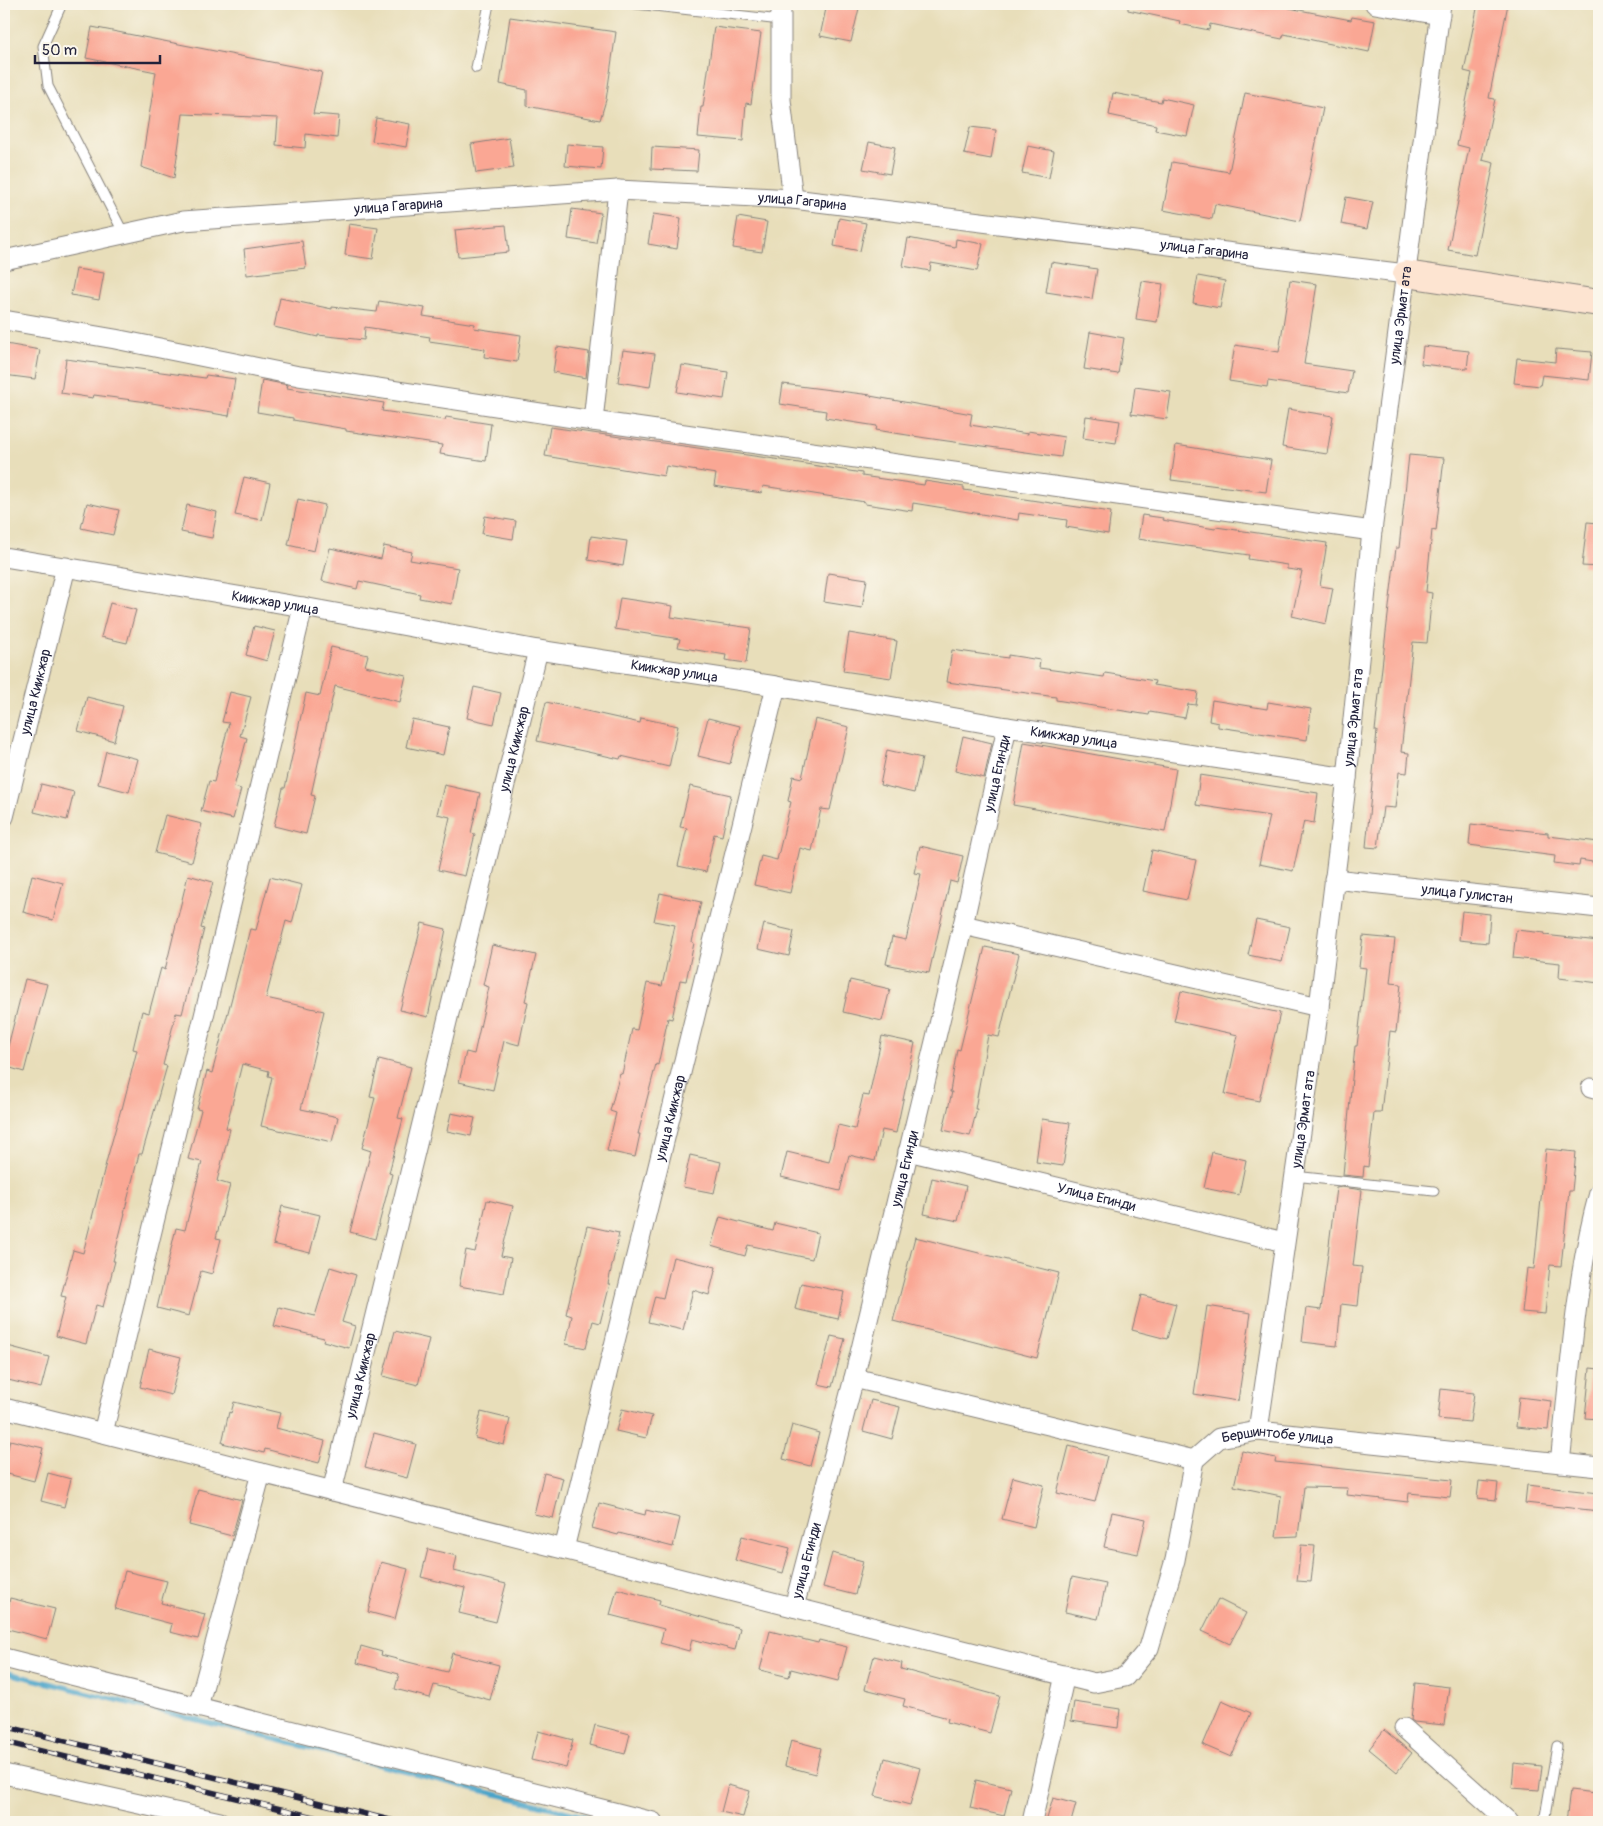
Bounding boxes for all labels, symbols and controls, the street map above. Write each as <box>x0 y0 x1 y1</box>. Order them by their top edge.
scale bar <box>35 32 160 64</box>
text: 50 m <box>42 41 77 60</box>
street label: улица Гагарина <box>757 189 848 214</box>
street label: улица Гагарина <box>352 194 443 217</box>
street label: улица Гагарина <box>1158 235 1250 263</box>
street label: улица Эрмат ата <box>1385 265 1415 366</box>
street label: Киикжар улица <box>231 587 320 618</box>
street label: улица Киикжар <box>16 647 54 737</box>
street label: Киикжар улица <box>630 656 719 686</box>
street label: улица Эрмат ата <box>1340 667 1367 768</box>
street label: улица Киикжар <box>495 704 533 795</box>
street label: Киикжар улица <box>1029 722 1119 752</box>
street label: улица Егинди <box>980 734 1013 814</box>
street label: улица Гулистан <box>1420 880 1514 907</box>
street label: улица Эрмат ата <box>1287 1069 1318 1170</box>
street label: улица Киикжар <box>651 1073 689 1163</box>
street label: улица Егинди <box>887 1129 922 1210</box>
street label: Улица Егинди <box>1056 1179 1138 1214</box>
street label: улица Киикжар <box>341 1330 379 1421</box>
street label: Бершинтобе улица <box>1220 1422 1334 1447</box>
street label: улица Егинди <box>788 1521 824 1601</box>

